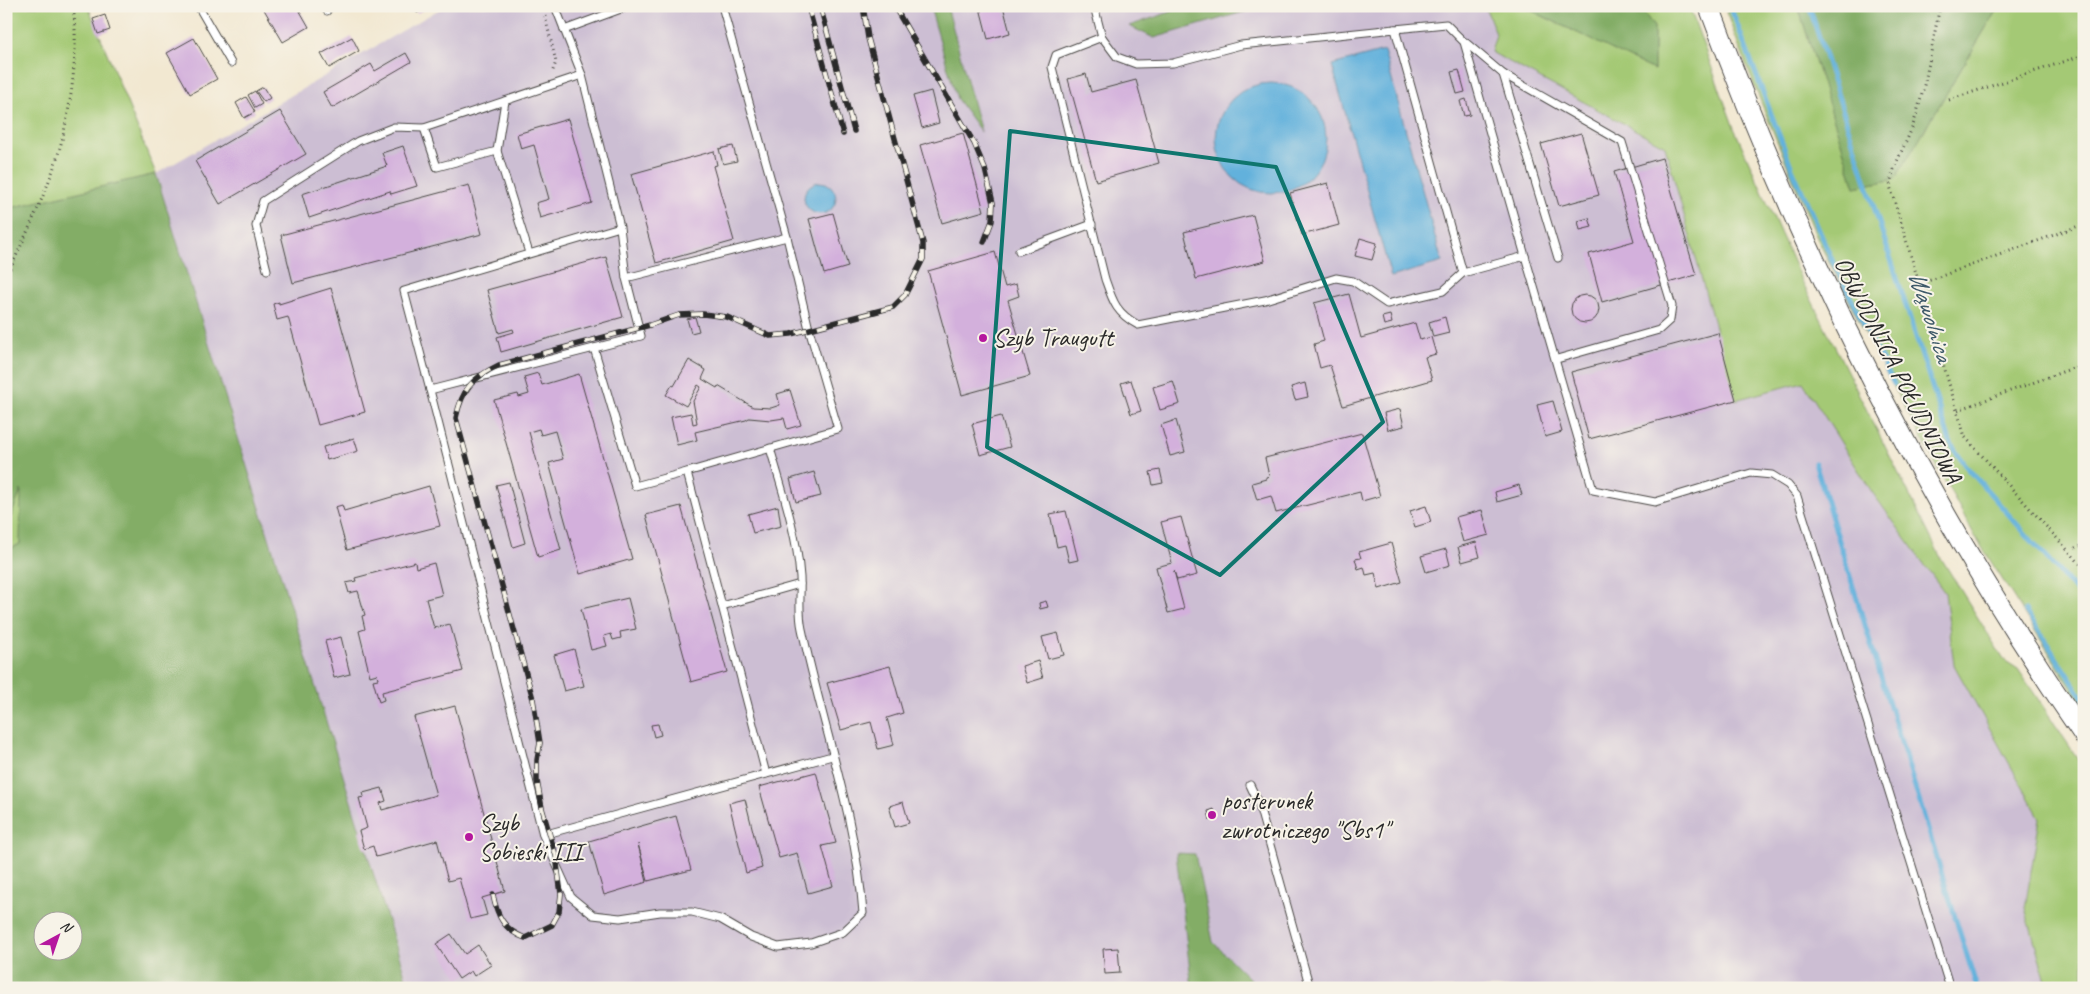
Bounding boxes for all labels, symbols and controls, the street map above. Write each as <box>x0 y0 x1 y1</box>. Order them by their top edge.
street label: OBWODNICA POŁUDNIOWA <box>1827 251 1970 490</box>
water label: Wąwolnica <box>1901 266 1962 369</box>
place label: Szyb Traugutt <box>993 322 1116 354</box>
marker: Szyb Traugutt <box>977 332 989 344</box>
place label: posterunek zwrotniczego "Sbs1" <box>1222 785 1394 846</box>
place label: Szyb Sobieski III <box>479 807 587 868</box>
marker: posterunek zwrotniczego "Sbs1" <box>1206 809 1218 821</box>
marker: Szyb Sobieski III <box>463 831 475 843</box>
north arrow <box>32 912 82 962</box>
text: N <box>57 917 77 937</box>

